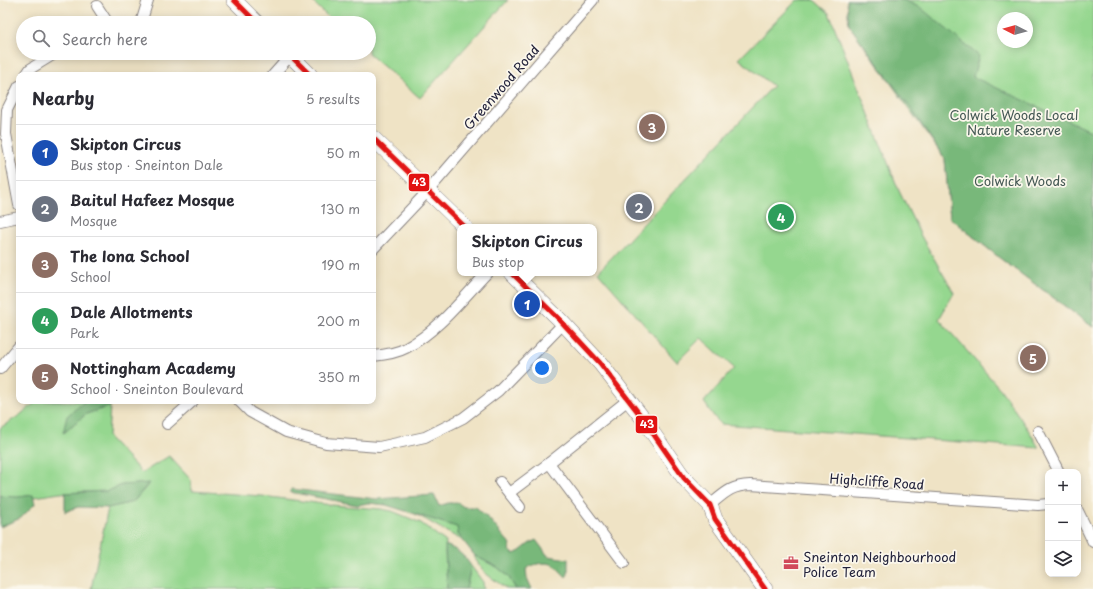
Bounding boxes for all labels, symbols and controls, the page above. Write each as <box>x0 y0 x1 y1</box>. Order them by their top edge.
north arrow <box>997 12 1033 48</box>
search box <box>16 16 376 60</box>
icon: search <box>30 27 52 49</box>
text: Search here <box>62 27 148 50</box>
street label: Greenwood Road <box>459 40 543 134</box>
text: Nearby <box>32 85 94 111</box>
text: 5 results <box>306 89 360 108</box>
park label: Colwick Woods Local Nature Reserve <box>950 105 1078 139</box>
pin: 3 <box>639 112 665 142</box>
text: Skipton Circus <box>70 132 181 155</box>
text: 1 <box>42 143 48 162</box>
text: 50 m <box>326 143 360 162</box>
text: Bus stop · Sneinton Dale <box>70 155 223 174</box>
park label: Colwick Woods <box>974 171 1066 190</box>
line badge: 43 <box>408 173 430 192</box>
text: 43 <box>412 173 426 190</box>
text: Baitul Hafeez Mosque <box>70 188 234 211</box>
pin: 2 <box>626 192 652 222</box>
text: 2 <box>40 199 50 218</box>
text: 130 m <box>321 199 360 218</box>
pin: 4 <box>768 202 794 232</box>
text: Mosque <box>70 211 117 230</box>
popup <box>457 224 597 276</box>
text: Skipton Circus <box>471 229 583 252</box>
text: The Iona School <box>70 244 190 267</box>
text: Bus stop <box>471 252 524 271</box>
text: 3 <box>41 255 49 274</box>
text: 190 m <box>321 255 360 274</box>
text: School <box>70 267 111 286</box>
pin: 1 <box>514 289 540 319</box>
text: Dale Allotments <box>70 300 193 323</box>
text: 4 <box>41 311 49 330</box>
text: 200 m <box>317 311 360 330</box>
text: Park <box>70 323 99 342</box>
pin: 5 <box>1020 343 1046 373</box>
text: Nottingham Academy <box>70 356 236 379</box>
your location <box>532 358 552 378</box>
text: 5 <box>41 367 49 386</box>
text: 350 m <box>318 367 360 386</box>
text: School · Sneinton Boulevard <box>70 379 244 398</box>
line badge: 43 <box>635 415 658 434</box>
text: 43 <box>640 415 654 432</box>
street label: Highcliffe Road <box>829 468 925 494</box>
map controls <box>1045 469 1081 577</box>
button: + <box>1045 469 1081 505</box>
button: − <box>1045 505 1081 541</box>
button: layers <box>1045 541 1081 577</box>
place label: Sneinton Neighbourhood Police Team <box>803 547 956 581</box>
office icon: Sneinton Neighbourhood Police Team <box>782 554 800 572</box>

